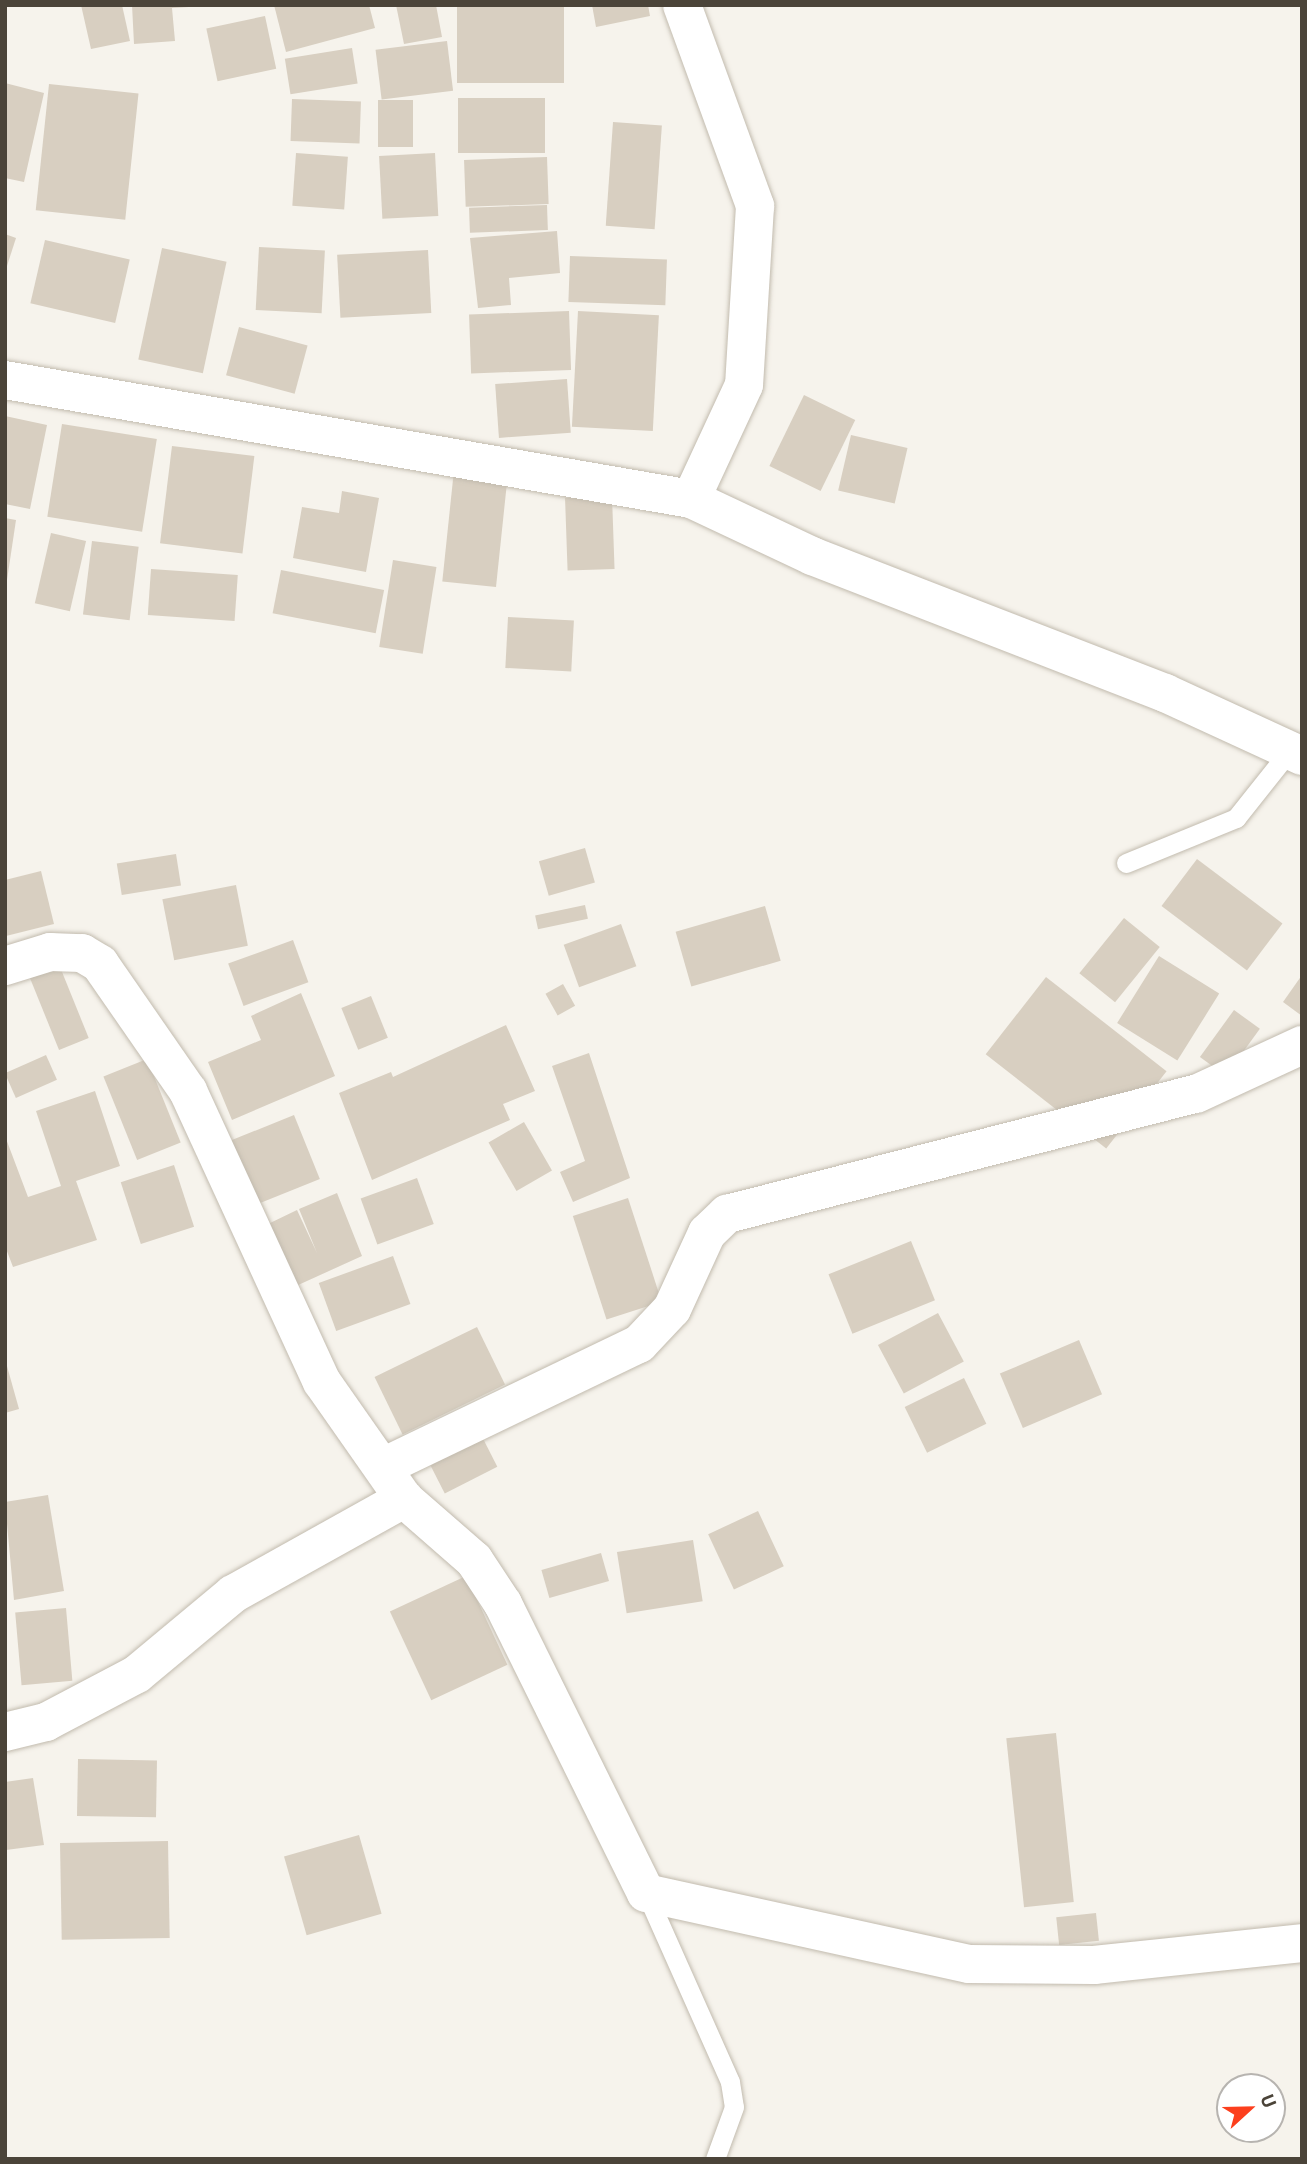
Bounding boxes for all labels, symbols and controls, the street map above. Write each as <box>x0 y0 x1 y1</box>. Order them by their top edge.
north arrow <box>1216 2073 1286 2143</box>
text: U <box>1256 2091 1282 2111</box>

